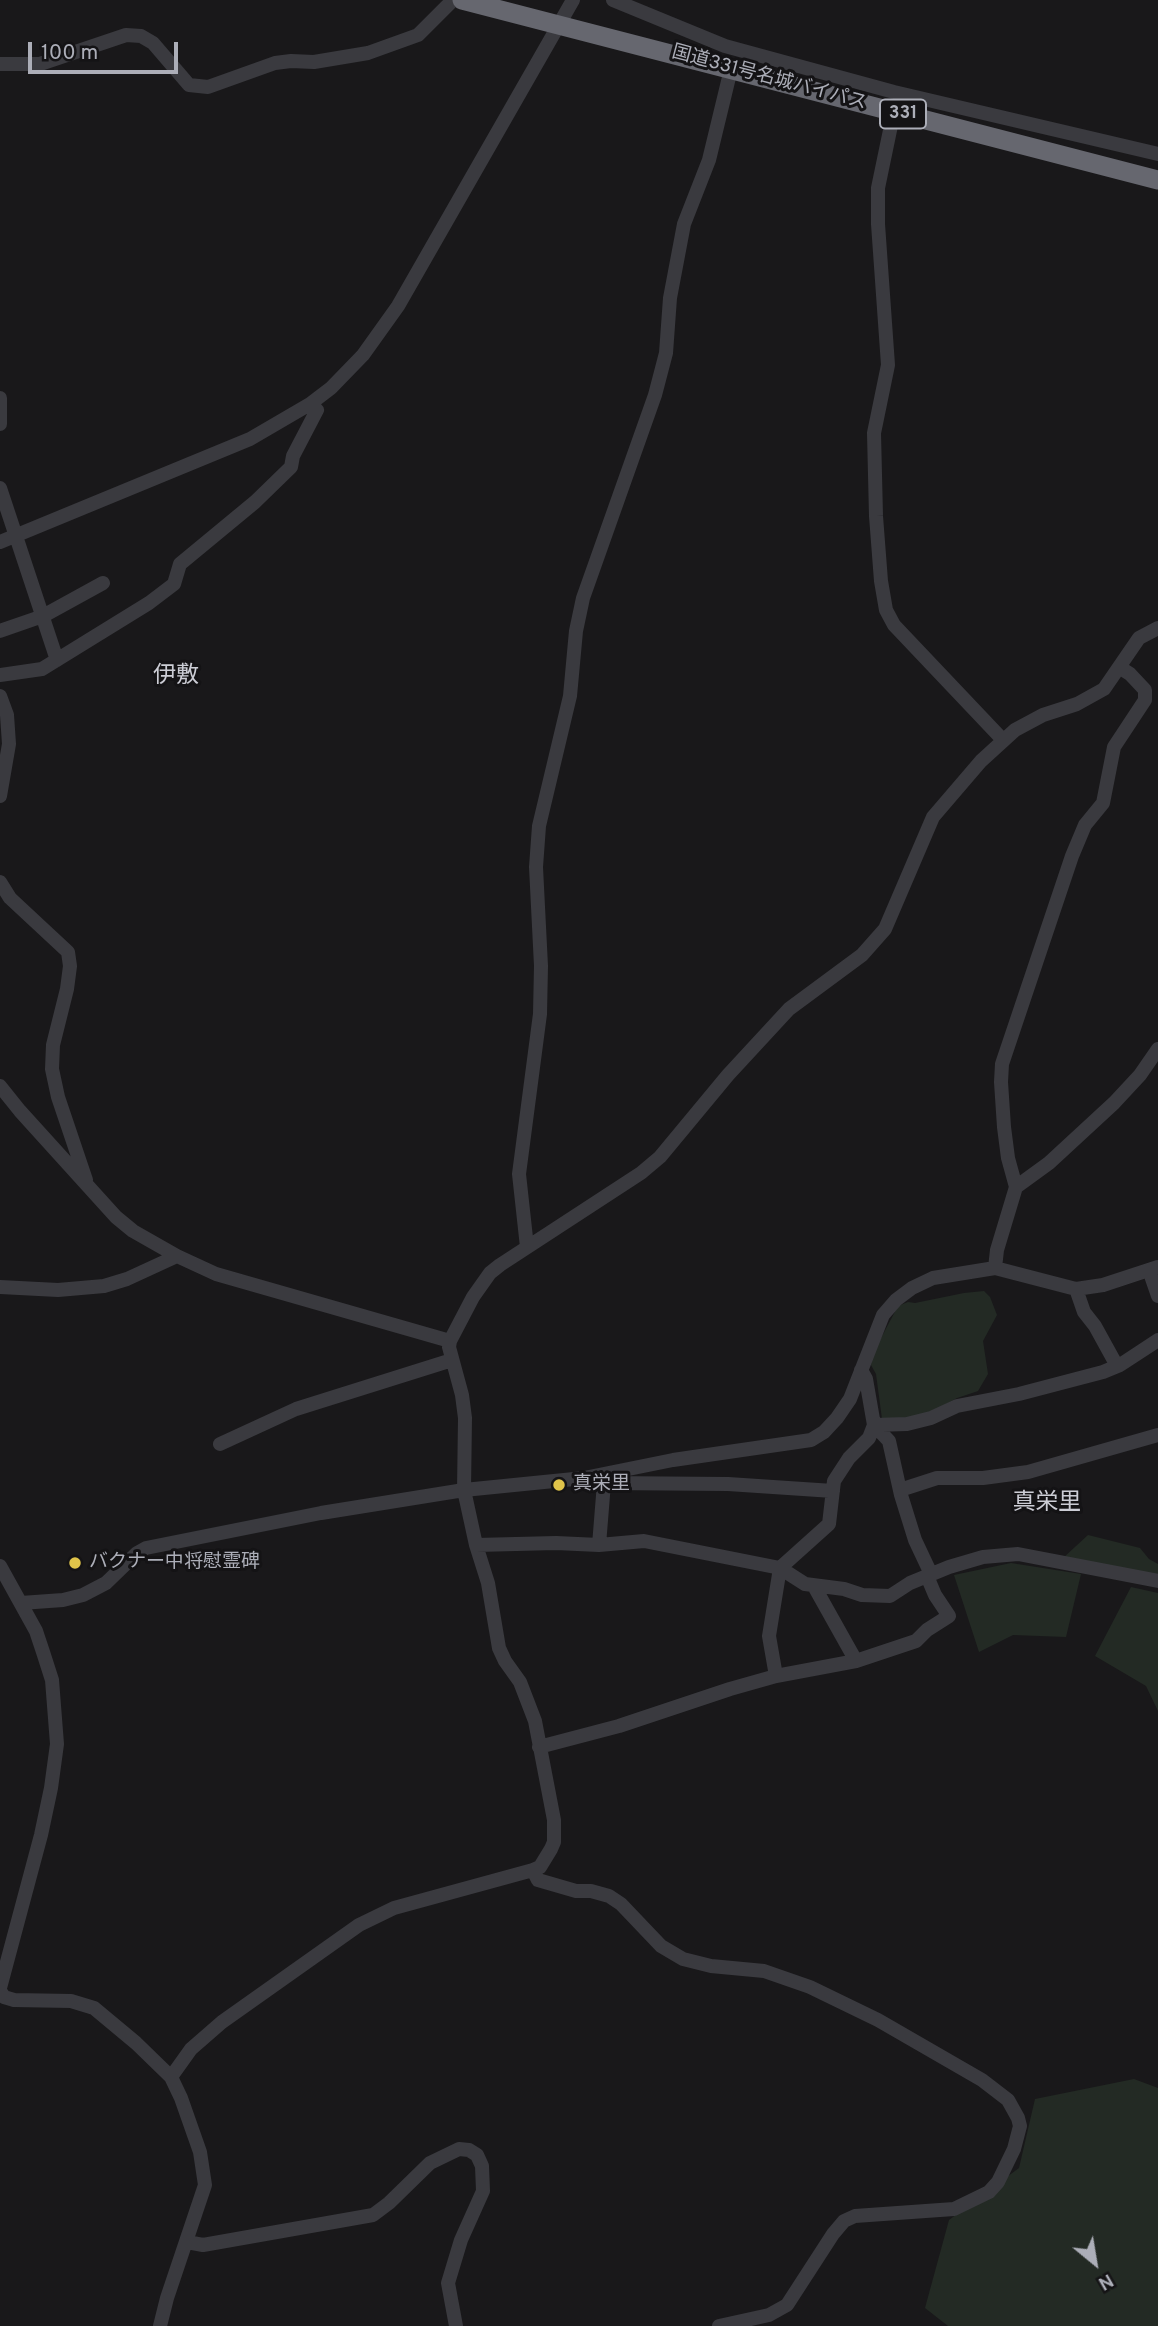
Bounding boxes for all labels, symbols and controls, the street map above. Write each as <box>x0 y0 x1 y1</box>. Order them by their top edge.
scale bar <box>32 28 182 72</box>
text: 100 m <box>41 40 98 67</box>
street label: 国道331号名城バイパス <box>669 42 869 116</box>
road number: 331 <box>880 100 926 128</box>
district label: 伊敷 <box>153 663 199 691</box>
place label: 真栄里 <box>573 1474 630 1496</box>
marker: 真栄里 <box>551 1477 567 1493</box>
district label: 真栄里 <box>1013 1490 1081 1518</box>
place label: バクナー中将慰霊碑 <box>89 1552 260 1574</box>
marker: バクナー中将慰霊碑 <box>67 1555 83 1571</box>
north arrow <box>1060 2228 1130 2298</box>
text: N <box>1094 2267 1117 2295</box>

